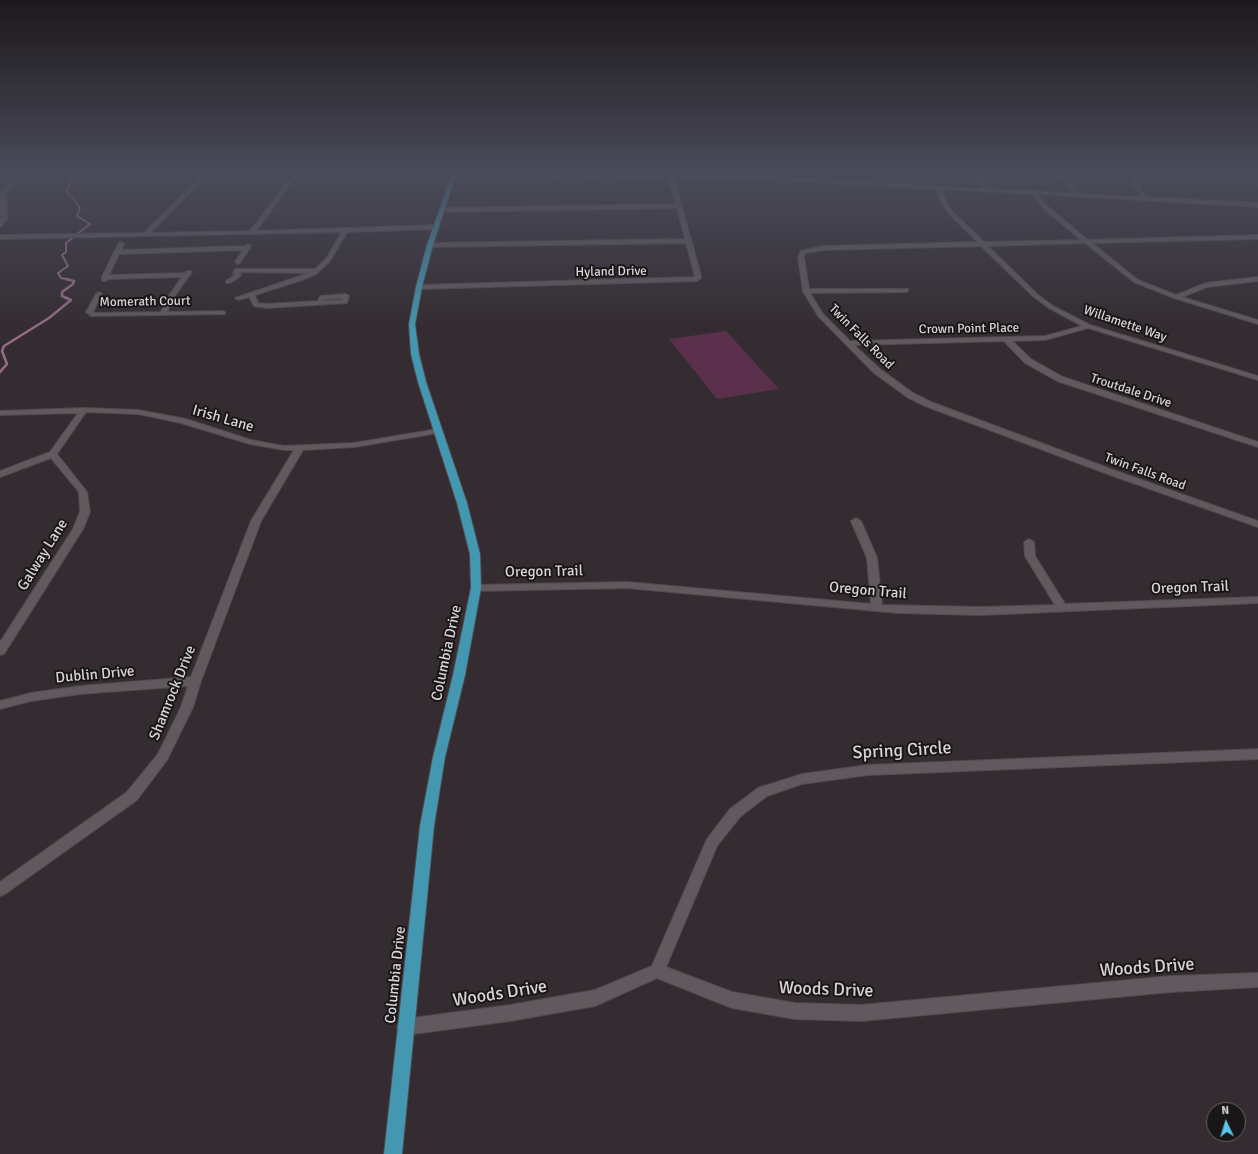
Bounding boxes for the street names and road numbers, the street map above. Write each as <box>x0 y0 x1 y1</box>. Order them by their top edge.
street label: Hyland Drive <box>575 264 647 280</box>
street label: Momerath Court <box>99 293 191 311</box>
street label: Twin Falls Road <box>825 301 897 373</box>
street label: Willamette Way <box>1081 302 1169 346</box>
street label: Crown Point Place <box>919 320 1019 338</box>
street label: Troutdale Drive <box>1089 371 1173 411</box>
street label: Irish Lane <box>190 402 256 436</box>
street label: Twin Falls Road <box>1102 450 1188 494</box>
street label: Galway Lane <box>14 516 72 594</box>
street label: Oregon Trail <box>505 562 583 582</box>
street label: Oregon Trail <box>1151 578 1229 598</box>
street label: Oregon Trail <box>828 579 908 603</box>
street label: Columbia Drive <box>428 603 466 703</box>
street label: Shamrock Drive <box>146 643 200 743</box>
street label: Dublin Drive <box>55 663 135 687</box>
street label: Spring Circle <box>852 738 952 764</box>
street label: Columbia Drive <box>382 926 410 1024</box>
street label: Woods Drive <box>1099 954 1195 982</box>
street label: Woods Drive <box>451 976 549 1012</box>
street label: Woods Drive <box>778 978 874 1002</box>

